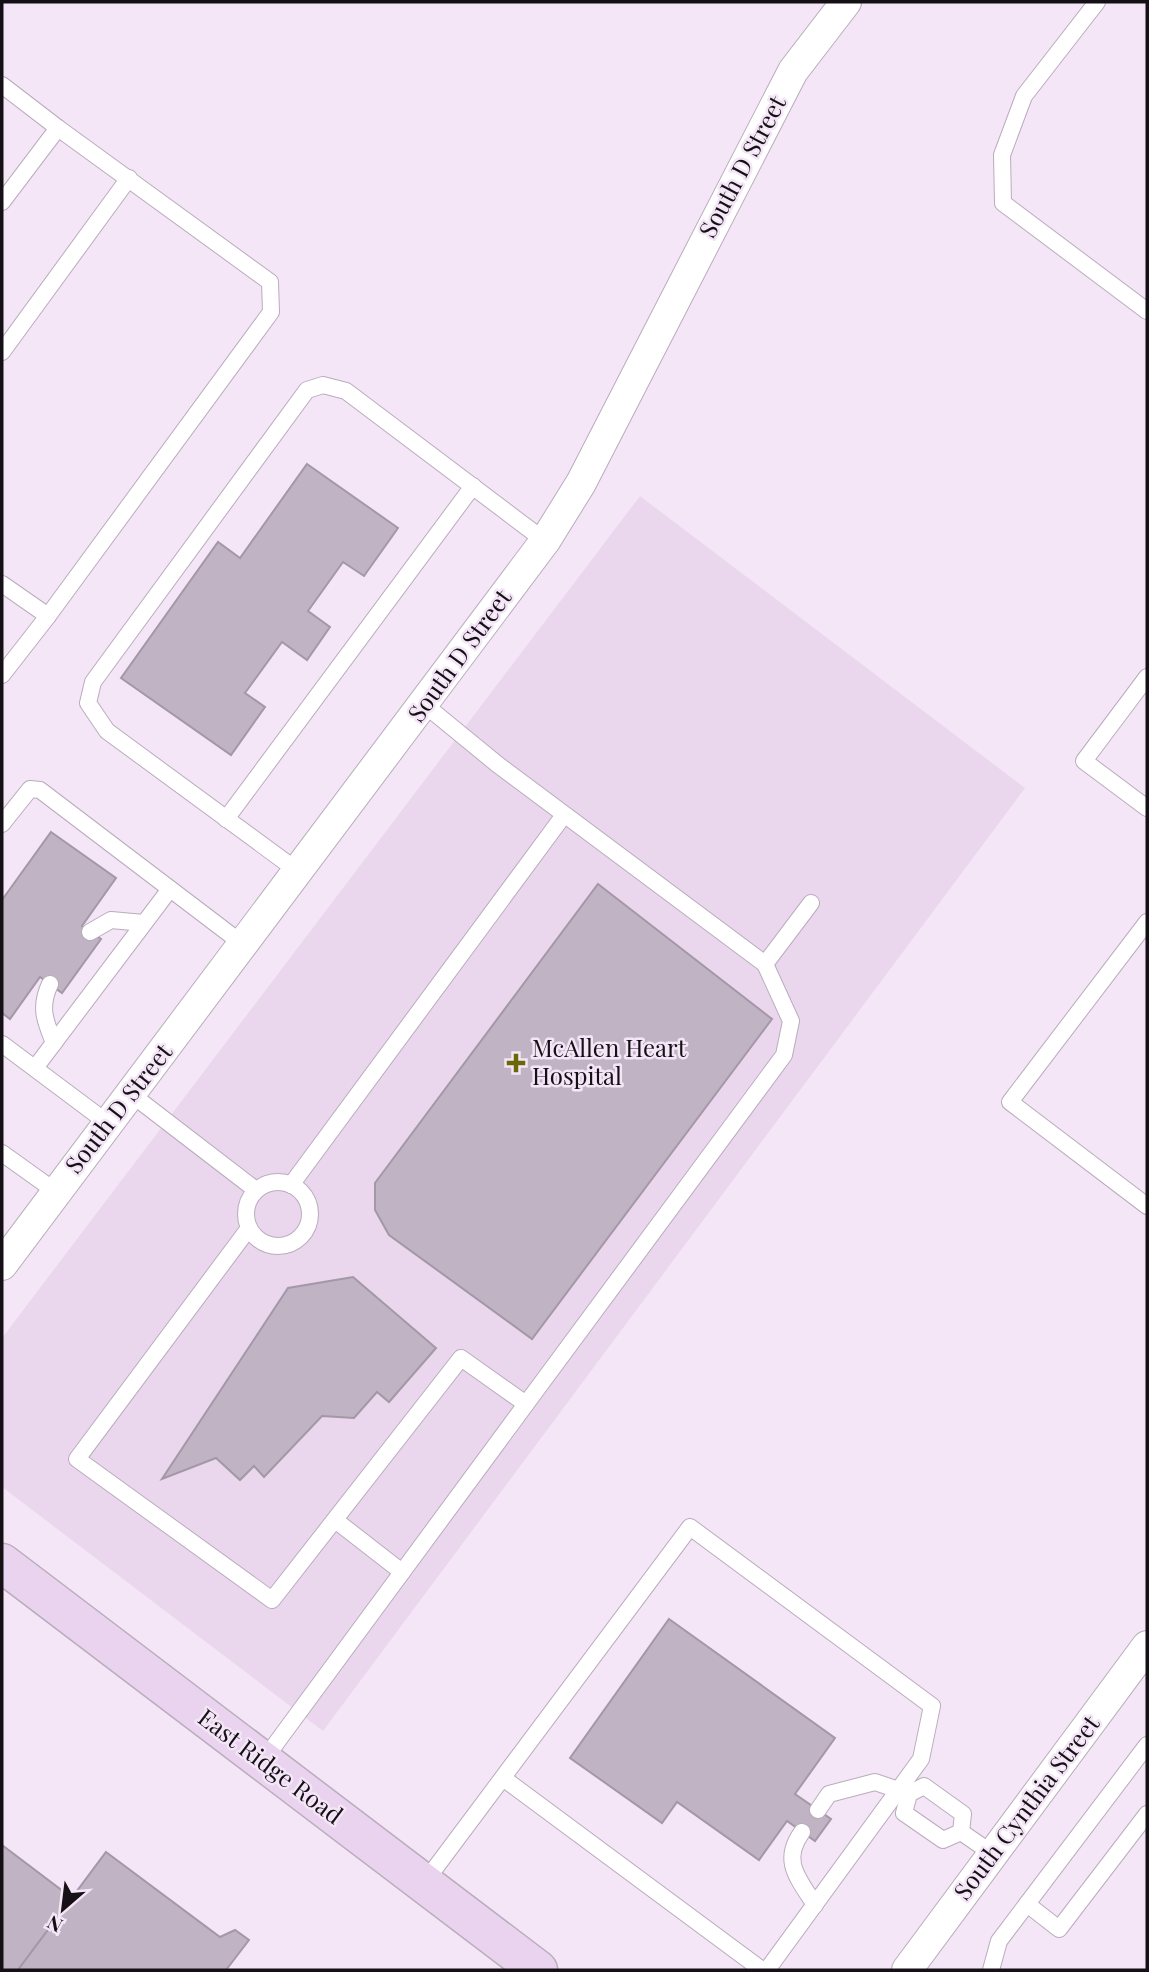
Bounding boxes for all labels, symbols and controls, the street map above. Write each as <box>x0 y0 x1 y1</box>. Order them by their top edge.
street label: South D Street <box>690 89 792 243</box>
street label: South D Street <box>399 582 518 728</box>
place label: McAllen Heart Hospital <box>532 1031 687 1091</box>
street label: South D Street <box>57 1036 178 1179</box>
marker: McAllen Heart Hospital <box>506 1053 526 1073</box>
street label: East Ridge Road <box>192 1701 350 1830</box>
street label: South Cynthia Street <box>945 1708 1106 1906</box>
north arrow <box>28 1874 98 1944</box>
text: N <box>42 1910 67 1940</box>

